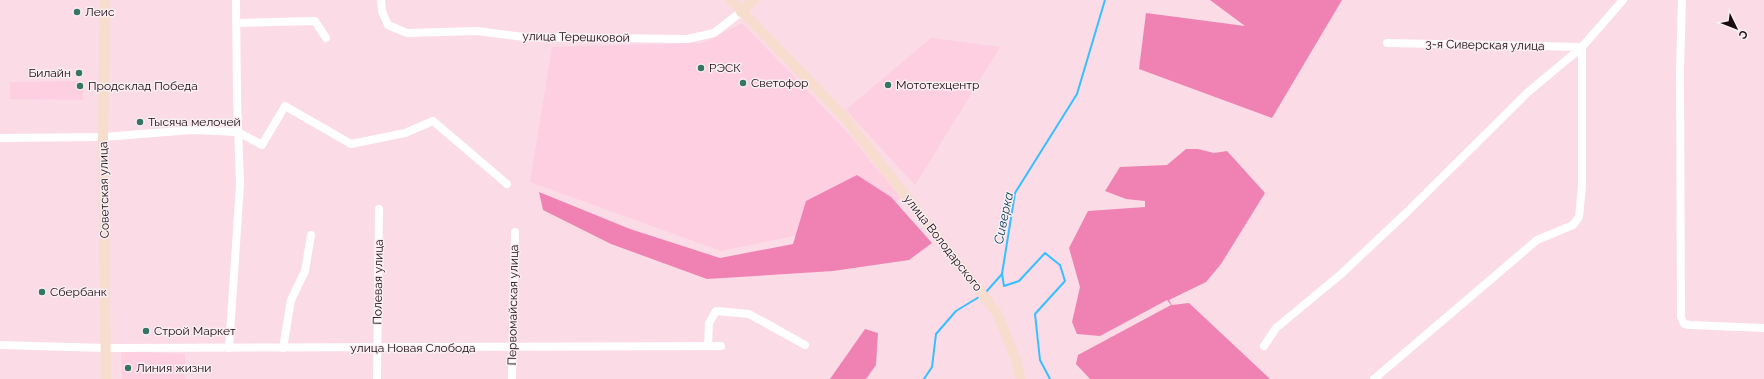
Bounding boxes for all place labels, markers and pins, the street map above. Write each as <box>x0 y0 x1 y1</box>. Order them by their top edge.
place label: Леис <box>85 5 115 19</box>
marker: Леис <box>72 7 82 17</box>
place label: РЭСК <box>709 61 741 75</box>
marker: РЭСК <box>696 63 706 73</box>
place label: Билайн <box>29 66 71 80</box>
marker: Билайн <box>74 68 84 78</box>
place label: Светофор <box>751 76 808 90</box>
marker: Светофор <box>738 78 748 88</box>
place label: Мототехцентр <box>896 78 979 92</box>
place label: Продсклад Победа <box>88 79 198 93</box>
marker: Мототехцентр <box>883 80 893 90</box>
marker: Продсклад Победа <box>75 81 85 91</box>
place label: Тысяча мелочей <box>148 115 241 129</box>
marker: Тысяча мелочей <box>135 117 145 127</box>
place label: Сбербанк <box>50 285 107 299</box>
marker: Сбербанк <box>37 287 47 297</box>
place label: Строй Маркет <box>154 324 236 338</box>
marker: Строй Маркет <box>141 326 151 336</box>
place label: Линия жизни <box>136 361 212 375</box>
marker: Линия жизни <box>123 363 133 373</box>

